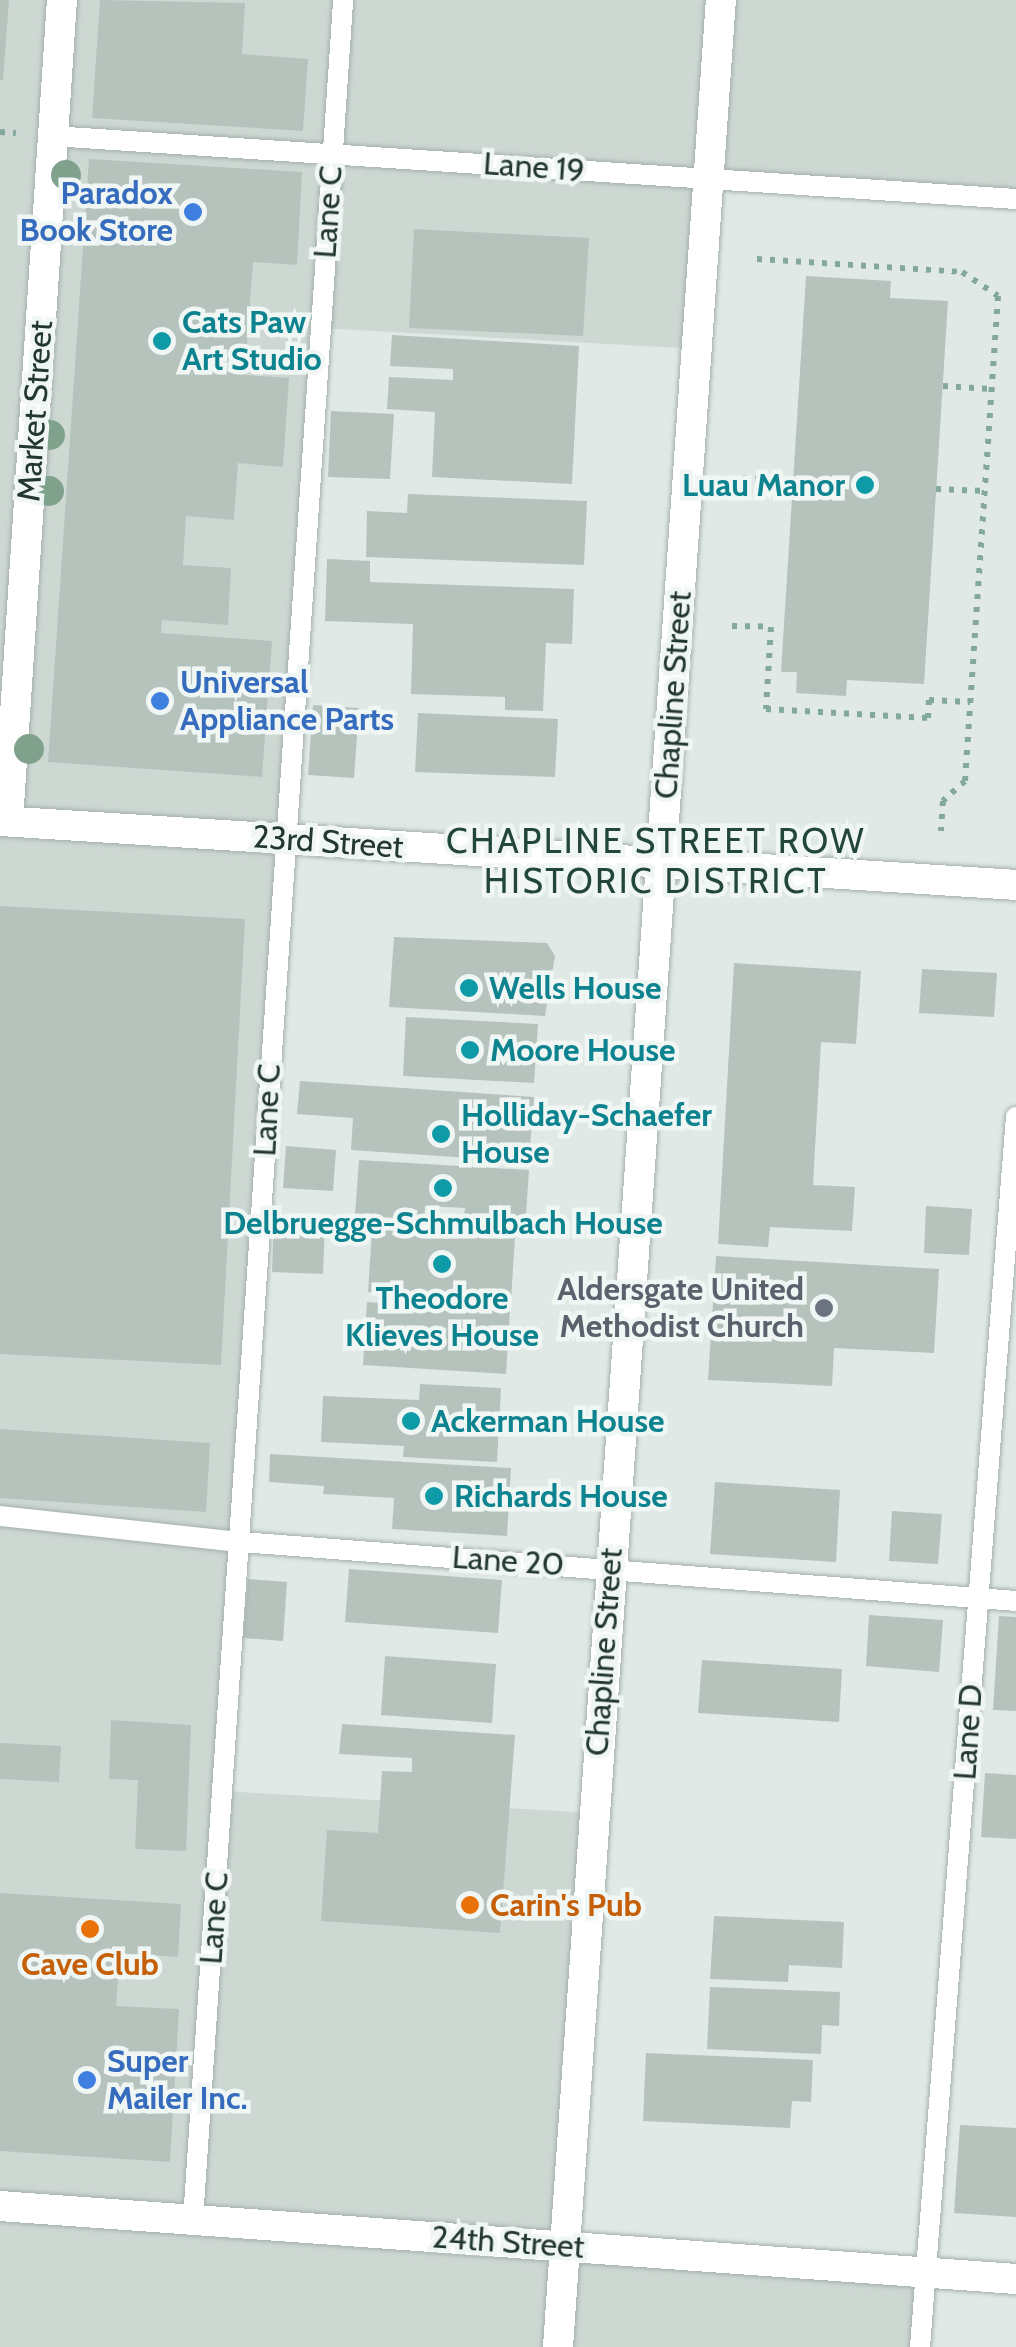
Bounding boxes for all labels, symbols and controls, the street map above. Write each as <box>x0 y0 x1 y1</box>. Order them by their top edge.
street label: Lane 19 <box>482 144 586 190</box>
street label: Lane C <box>306 164 350 260</box>
place label: Paradox Book Store <box>20 175 173 250</box>
marker: Paradox Book Store <box>182 201 204 223</box>
place label: Cats Paw Art Studio <box>182 304 322 379</box>
street label: Market Street <box>10 319 60 503</box>
marker: Cats Paw Art Studio <box>151 330 173 352</box>
place label: Luau Manor <box>682 466 845 504</box>
marker: Luau Manor <box>854 474 876 496</box>
street label: Chapline Street <box>647 590 699 800</box>
place label: Universal Appliance Parts <box>180 664 394 739</box>
marker: Universal Appliance Parts <box>149 690 171 712</box>
street label: 23rd Street <box>251 818 405 866</box>
district label: CHAPLINE STREET ROW HISTORIC DISTRICT <box>446 820 866 902</box>
place label: Wells House <box>489 969 661 1007</box>
marker: Wells House <box>458 977 480 999</box>
place label: Moore House <box>490 1031 676 1069</box>
marker: Moore House <box>459 1039 481 1061</box>
street label: Lane C <box>245 1063 289 1157</box>
place label: Holliday-Schaefer House <box>461 1097 712 1172</box>
marker: Holliday-Schaefer House <box>430 1123 452 1145</box>
marker: Delbruegge-Schmulbach House <box>432 1177 454 1199</box>
place label: Delbruegge-Schmulbach House <box>223 1204 663 1242</box>
marker: Theodore Klieves House <box>431 1253 453 1275</box>
place label: Aldersgate United Methodist Church <box>557 1271 804 1346</box>
place label: Theodore Klieves House <box>345 1280 539 1355</box>
marker: Aldersgate United Methodist Church <box>813 1297 835 1319</box>
place label: Ackerman House <box>431 1402 665 1440</box>
marker: Ackerman House <box>400 1410 422 1432</box>
place label: Richards House <box>454 1477 668 1515</box>
marker: Richards House <box>423 1485 445 1507</box>
street label: Lane 20 <box>451 1538 565 1584</box>
street label: Chapline Street <box>578 1547 630 1757</box>
street label: Lane D <box>945 1683 991 1781</box>
street label: Lane C <box>192 1870 236 1966</box>
place label: Carin's Pub <box>490 1886 642 1924</box>
marker: Carin's Pub <box>459 1894 481 1916</box>
marker: Cave Club <box>79 1918 101 1940</box>
place label: Cave Club <box>21 1945 159 1983</box>
place label: Super Mailer Inc. <box>107 2043 248 2118</box>
marker: Super Mailer Inc. <box>76 2069 98 2091</box>
street label: 24th Street <box>430 2218 586 2266</box>

